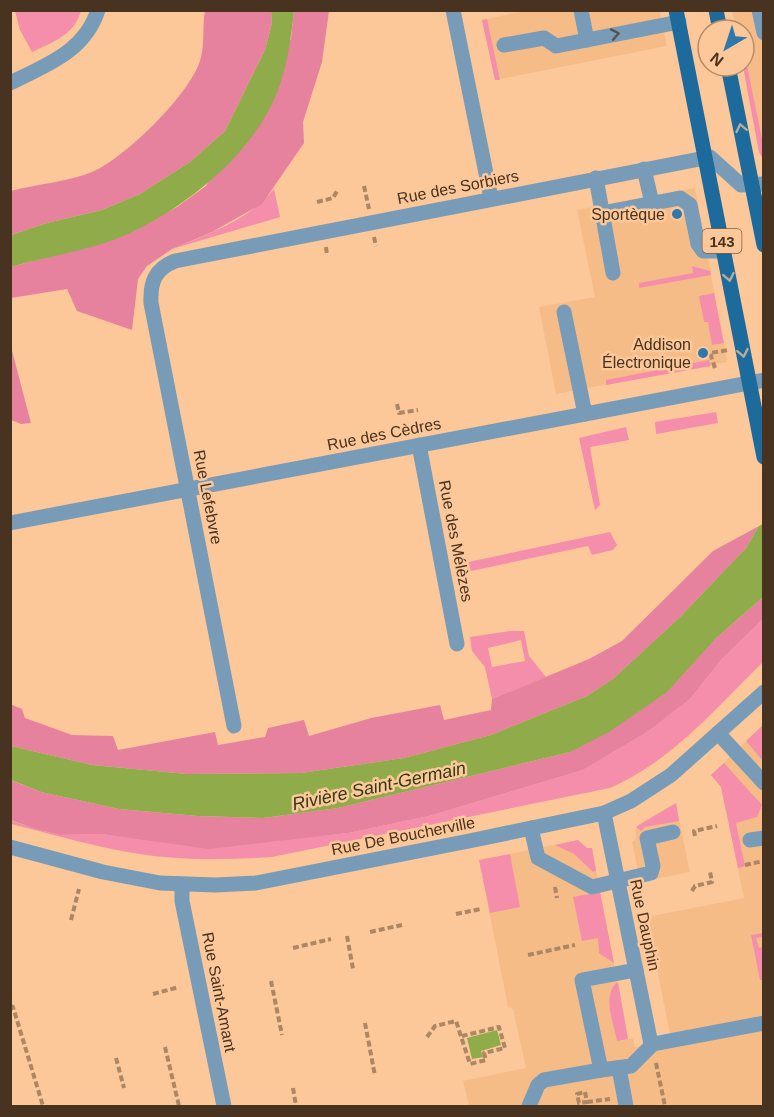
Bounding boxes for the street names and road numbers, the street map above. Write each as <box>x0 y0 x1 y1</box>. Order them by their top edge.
street label: Rue des Sorbiers <box>396 167 520 207</box>
road number: 143 <box>702 229 742 253</box>
street label: Rue des Cèdres <box>326 415 442 453</box>
street label: Rue Lefebvre <box>190 448 226 546</box>
street label: Rue des Mélèzes <box>436 479 476 603</box>
street label: Rue De Boucherville <box>330 814 476 858</box>
street label: Rue Dauphin <box>627 878 663 972</box>
street label: Rue Saint-Amant <box>199 931 239 1054</box>

